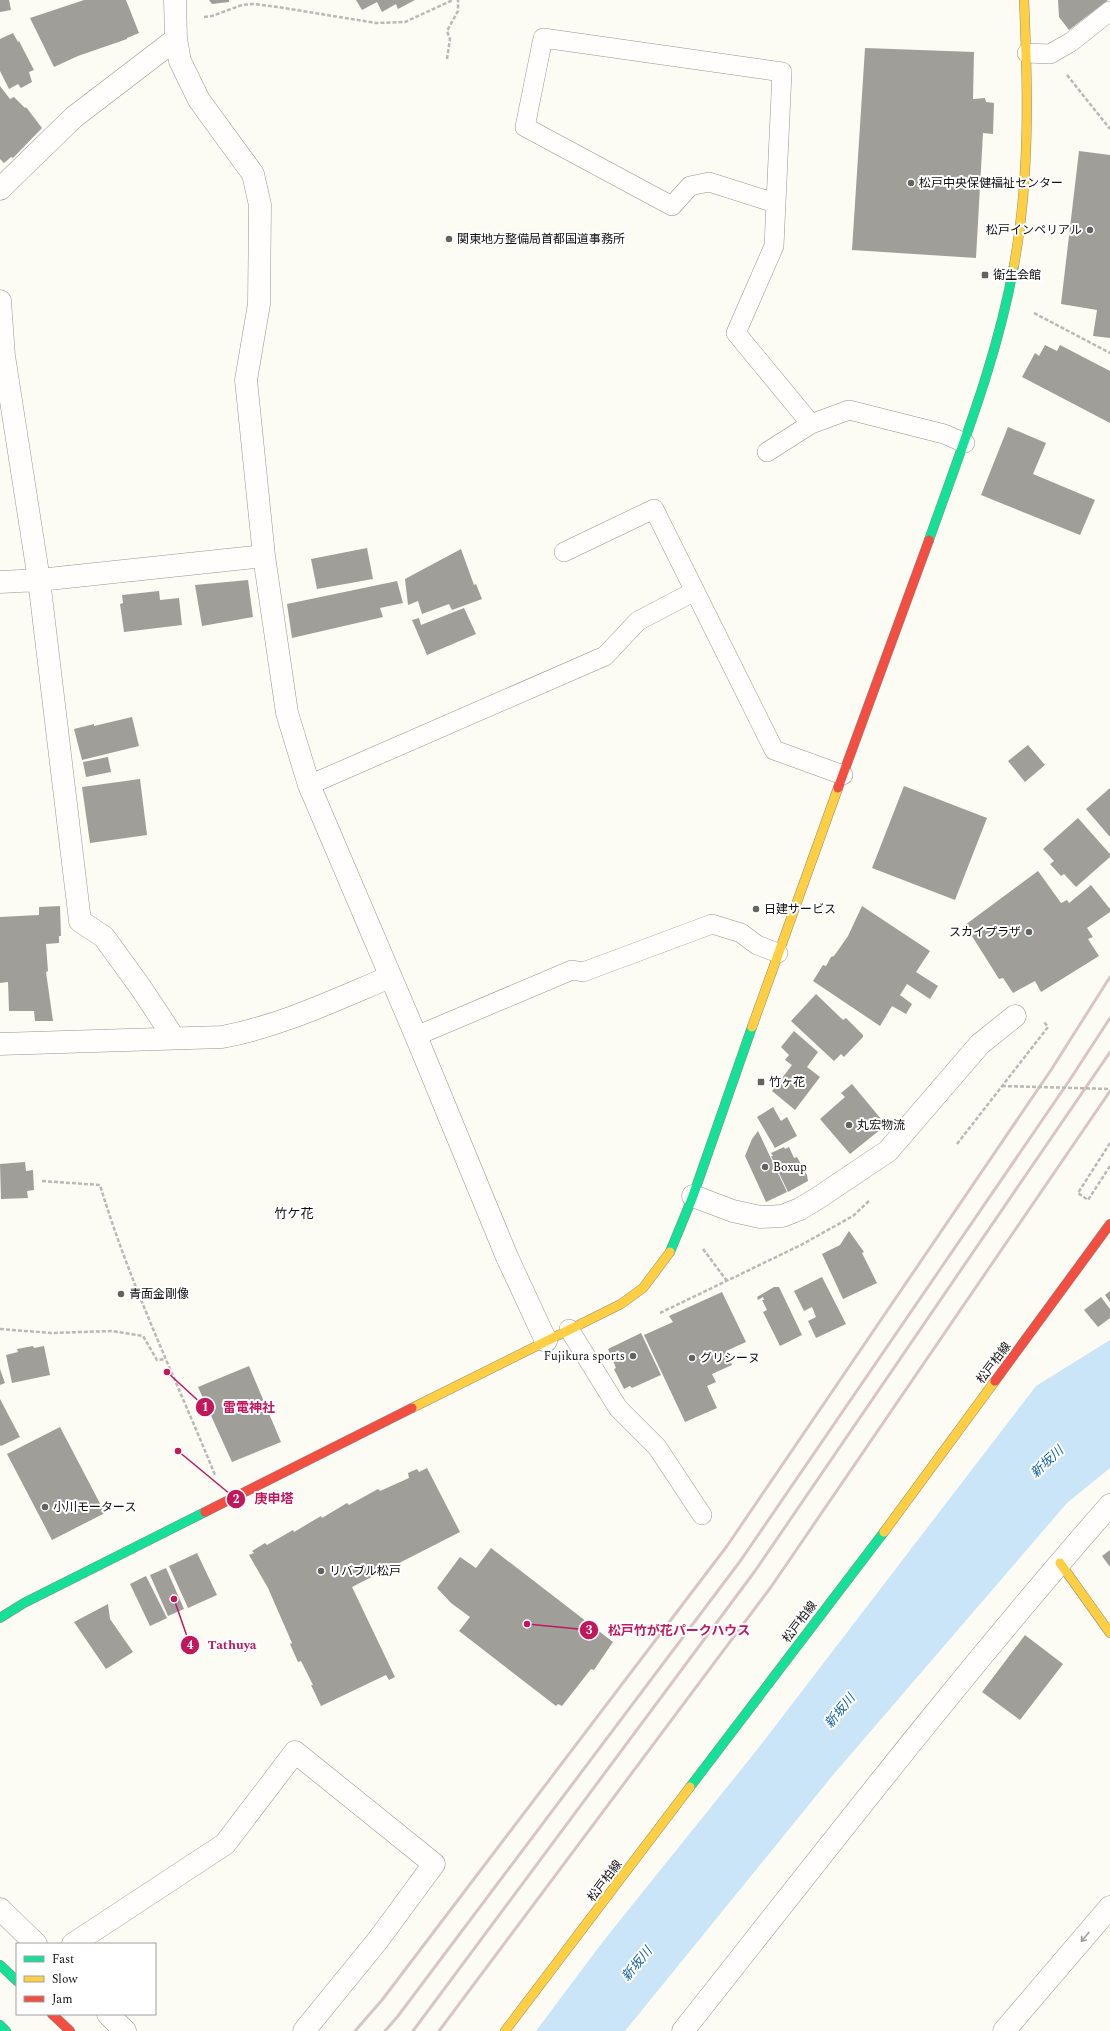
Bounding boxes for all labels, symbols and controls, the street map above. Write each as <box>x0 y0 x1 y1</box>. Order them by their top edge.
place label: 松戸中央保健福祉センター <box>919 174 1063 193</box>
marker: 松戸中央保健福祉センター <box>906 178 916 188</box>
place label: 松戸インペリアル <box>986 221 1082 240</box>
marker: 松戸インペリアル <box>1085 225 1095 235</box>
place label: 関東地方整備局首都国道事務所 <box>457 230 625 249</box>
marker: 関東地方整備局首都国道事務所 <box>444 234 454 244</box>
place label: 衛生会館 <box>993 266 1041 285</box>
marker: 衛生会館 <box>980 270 990 280</box>
place label: 日建サービス <box>764 900 836 919</box>
marker: 日建サービス <box>751 904 761 914</box>
place label: スカイプラザ <box>949 923 1021 942</box>
marker: スカイプラザ <box>1024 927 1034 937</box>
place label: 竹ヶ花 <box>769 1073 805 1092</box>
marker: 竹ヶ花 <box>756 1077 766 1087</box>
place label: 丸宏物流 <box>857 1116 905 1135</box>
marker: 丸宏物流 <box>844 1120 854 1130</box>
place label: Boxup <box>773 1158 807 1177</box>
marker: Boxup <box>760 1162 770 1172</box>
district label: 竹ケ花 <box>274 1204 314 1224</box>
place label: 青面金剛像 <box>129 1285 189 1304</box>
marker: 青面金剛像 <box>116 1289 126 1299</box>
street label: 松戸柏線 <box>972 1338 1016 1388</box>
place label: Fujikura sports <box>544 1347 625 1366</box>
place label: グリシーヌ <box>700 1349 760 1368</box>
marker: Fujikura sports <box>628 1351 638 1361</box>
marker: グリシーヌ <box>687 1353 697 1363</box>
callout: 雷電神社 <box>195 1395 283 1420</box>
text: 1 <box>202 1398 208 1417</box>
text: 雷電神社 <box>223 1398 275 1418</box>
water label: 新坂川 <box>1026 1440 1070 1483</box>
callout: 庚申塔 <box>226 1486 301 1511</box>
text: 庚申塔 <box>254 1489 294 1509</box>
text: 2 <box>233 1490 240 1509</box>
place label: 小川モータース <box>53 1498 136 1517</box>
marker: 小川モータース <box>40 1502 50 1512</box>
place label: リバブル松戸 <box>329 1562 401 1581</box>
marker: リバブル松戸 <box>316 1566 326 1576</box>
street label: 松戸柏線 <box>778 1597 822 1647</box>
callout: 松戸竹が花パークハウス <box>579 1618 758 1643</box>
text: 3 <box>586 1621 593 1640</box>
text: 松戸竹が花パークハウス <box>608 1621 750 1641</box>
callout: Tathuya <box>180 1632 265 1657</box>
text: Tathuya <box>207 1635 257 1655</box>
text: 4 <box>187 1636 194 1655</box>
water label: 新坂川 <box>820 1688 861 1732</box>
street label: 松戸柏線 <box>583 1856 627 1906</box>
one-way arrow <box>1080 1931 1089 1942</box>
water label: 新坂川 <box>617 1941 658 1985</box>
legend <box>16 1943 156 2015</box>
text: Fast <box>52 1950 74 1969</box>
text: Slow <box>52 1970 78 1989</box>
text: Jam <box>52 1990 73 2009</box>

